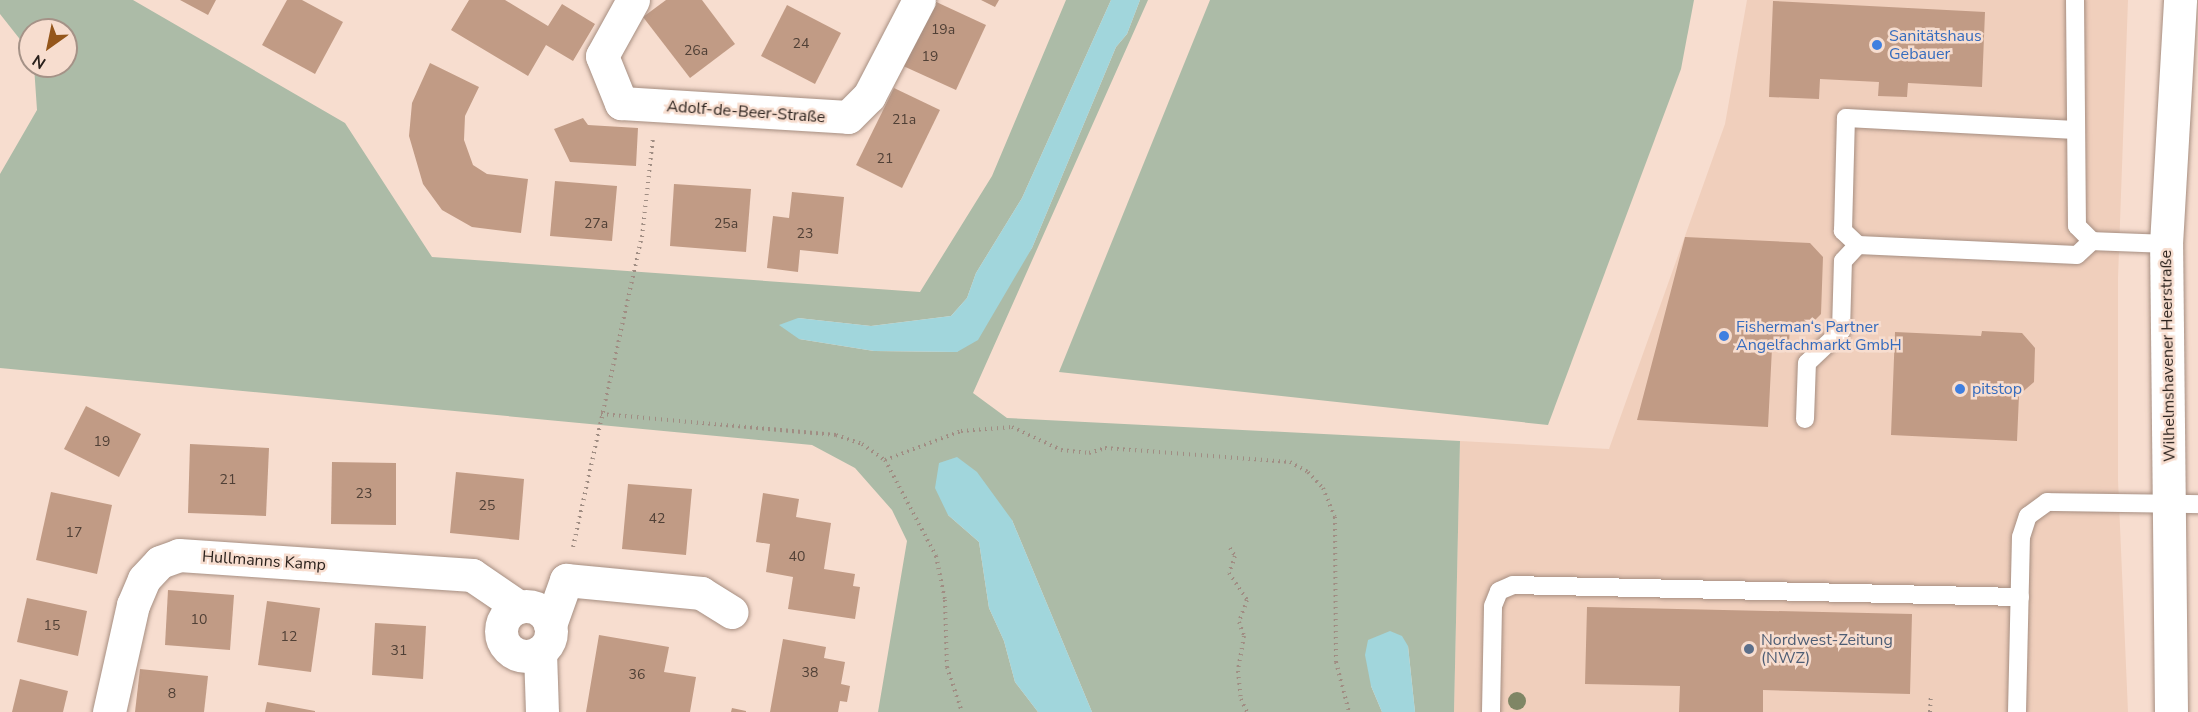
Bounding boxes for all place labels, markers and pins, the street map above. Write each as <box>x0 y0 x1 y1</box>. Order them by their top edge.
place label: Sanitätshaus Gebauer <box>1889 26 1982 64</box>
marker: Sanitätshaus Gebauer <box>1870 38 1884 52</box>
place label: Fisherman‘s Partner Angelfachmarkt GmbH <box>1736 317 1902 355</box>
marker: Fisherman‘s Partner Angelfachmarkt GmbH <box>1717 329 1731 343</box>
place label: pitstop <box>1972 379 2022 399</box>
marker: pitstop <box>1953 382 1967 396</box>
place label: Nordwest-Zeitung (NWZ) <box>1761 630 1893 668</box>
marker: Nordwest-Zeitung (NWZ) <box>1742 642 1756 656</box>

